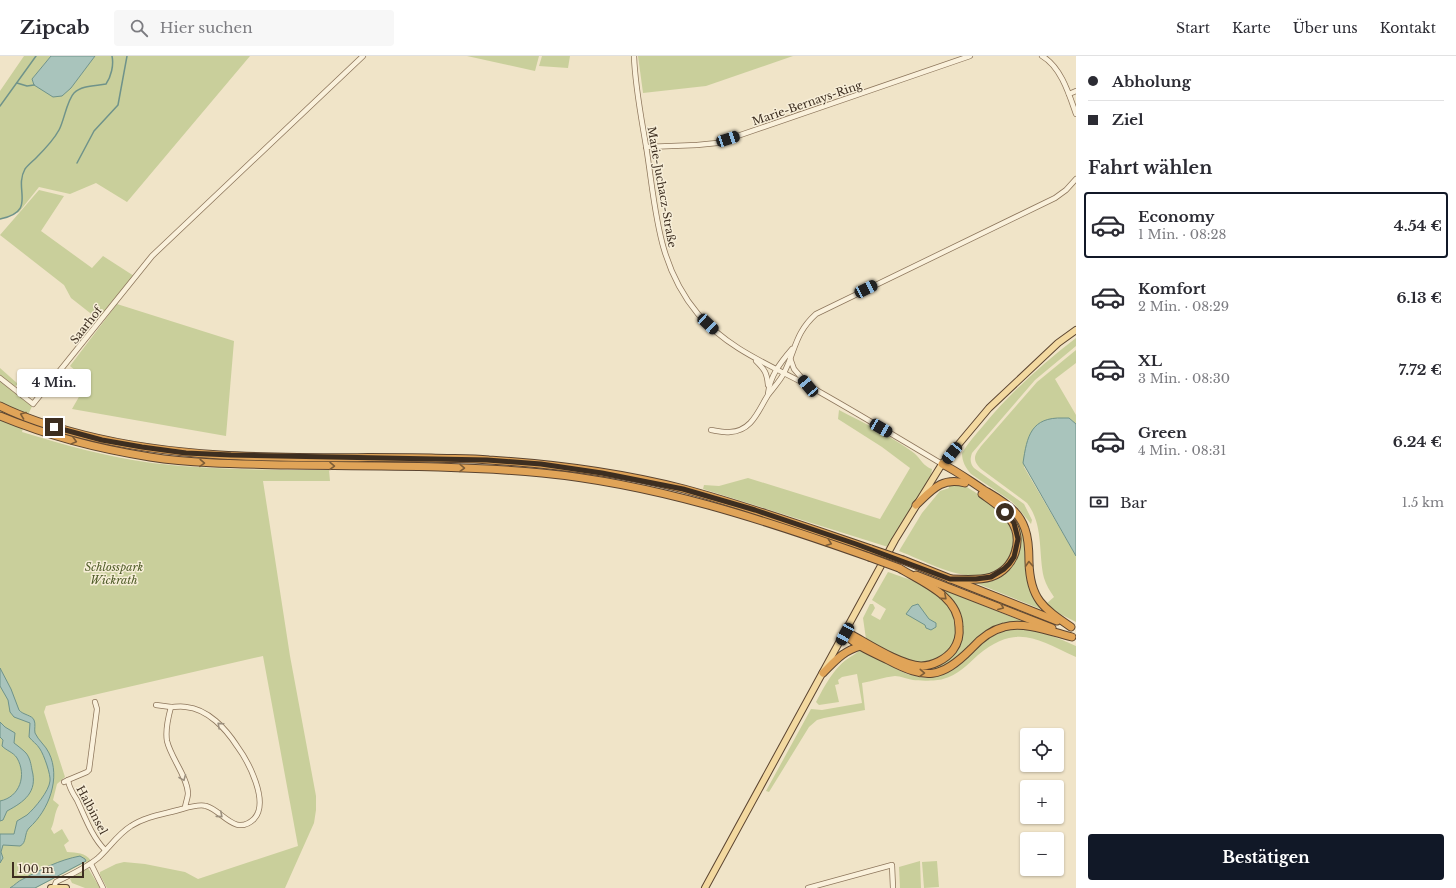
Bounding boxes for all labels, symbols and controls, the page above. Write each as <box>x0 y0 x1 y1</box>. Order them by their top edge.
search box <box>114 10 394 46</box>
text: Zipcab <box>20 16 90 39</box>
icon: search <box>128 17 150 39</box>
text: Hier suchen <box>160 18 253 37</box>
text: Start <box>1176 19 1210 37</box>
text: Karte <box>1232 19 1271 37</box>
text: Über uns <box>1293 19 1358 37</box>
text: Kontakt <box>1380 19 1436 37</box>
text: Abholung <box>1112 72 1191 91</box>
street label: Marie-Bernays-Ring <box>750 77 864 128</box>
text: Ziel <box>1112 110 1143 129</box>
street label: Marie-Juchacz-Straße <box>644 125 680 249</box>
car <box>715 130 741 148</box>
text: Fahrt wählen <box>1088 157 1212 179</box>
icon: car <box>1090 207 1126 243</box>
text: Economy <box>1138 207 1215 226</box>
text: 4.54 € <box>1394 216 1442 235</box>
text: 1 Min. · 08:28 <box>1138 226 1226 243</box>
car <box>853 278 879 300</box>
icon: car <box>1090 279 1126 315</box>
text: Komfort <box>1138 279 1206 298</box>
text: 6.13 € <box>1396 288 1442 307</box>
text: 2 Min. · 08:29 <box>1138 298 1229 315</box>
street label: Saarhof <box>67 302 106 347</box>
car <box>695 311 721 337</box>
icon: car <box>1090 351 1126 387</box>
text: XL <box>1138 351 1162 370</box>
text: 7.72 € <box>1398 360 1442 379</box>
callout: 4 Min. <box>17 369 91 397</box>
text: 3 Min. · 08:30 <box>1138 370 1230 387</box>
car <box>796 373 820 399</box>
text: 4 Min. <box>32 374 76 391</box>
one-way arrow <box>20 412 27 420</box>
car <box>868 417 894 439</box>
route end <box>45 418 63 436</box>
icon: car <box>1090 423 1126 459</box>
text: Green <box>1138 423 1187 442</box>
text: 6.24 € <box>1393 432 1442 451</box>
one-way arrow <box>70 436 77 445</box>
car <box>940 440 964 466</box>
text: 4 Min. · 08:31 <box>1138 442 1226 459</box>
one-way arrow <box>199 458 205 467</box>
one-way arrow <box>329 462 335 470</box>
one-way arrow <box>459 464 465 472</box>
icon: cash <box>1088 491 1110 513</box>
text: Bar <box>1120 493 1147 512</box>
text: 1.5 km <box>1402 494 1444 511</box>
route start <box>996 503 1014 521</box>
one-way arrow <box>826 538 833 547</box>
park label: Schlosspark Wickrath <box>85 560 144 587</box>
one-way arrow <box>1025 561 1033 567</box>
one-way arrow <box>939 592 947 599</box>
one-way arrow <box>998 603 1005 611</box>
car <box>834 621 856 647</box>
one-way arrow <box>919 669 925 678</box>
one-way arrow <box>217 723 225 730</box>
map controls <box>1020 728 1064 876</box>
button: locate <box>1020 728 1064 772</box>
one-way arrow <box>178 774 186 782</box>
button: + <box>1020 780 1064 824</box>
street label: Halbinsel <box>73 783 111 837</box>
one-way arrow <box>216 810 223 817</box>
button: − <box>1020 832 1064 876</box>
button: Bestätigen <box>1088 834 1444 880</box>
scale bar <box>12 860 84 879</box>
text: 100 m <box>18 862 54 876</box>

